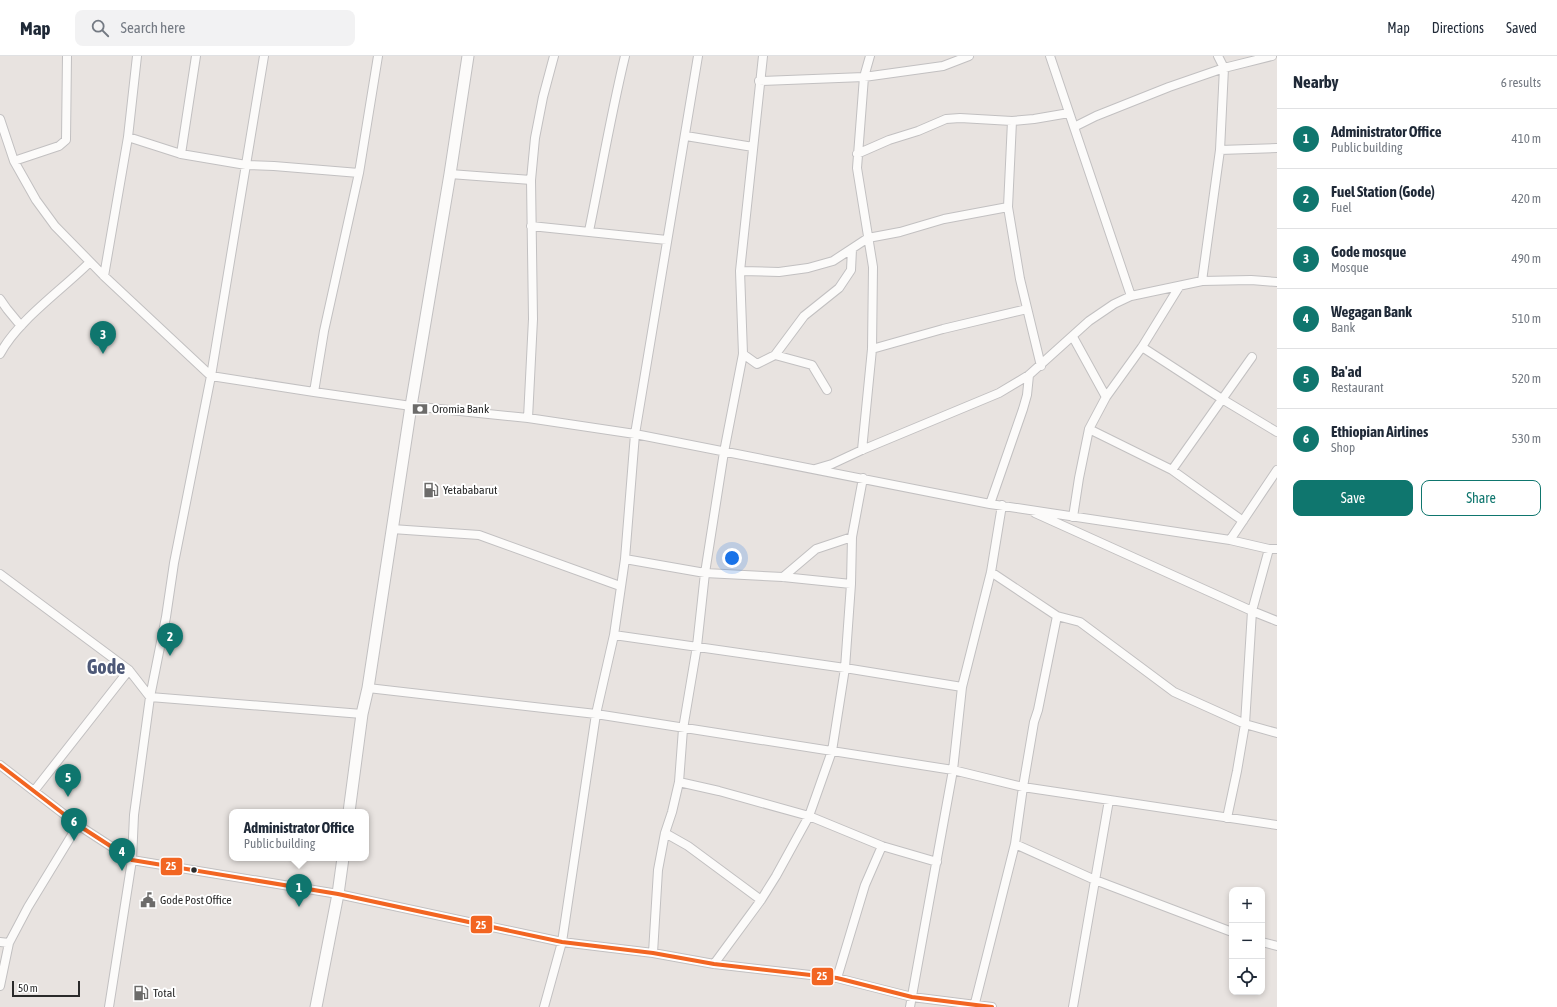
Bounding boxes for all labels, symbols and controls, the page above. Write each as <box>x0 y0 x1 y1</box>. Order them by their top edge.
search box <box>75 10 355 46</box>
text: Map <box>20 17 51 39</box>
icon: search <box>89 17 111 39</box>
text: Search here <box>121 19 185 36</box>
text: Map <box>1387 20 1410 36</box>
text: Directions <box>1432 20 1484 36</box>
text: Saved <box>1506 20 1537 36</box>
text: Nearby <box>1293 72 1339 92</box>
text: 6 results <box>1501 75 1541 90</box>
text: Administrator Office <box>1331 123 1442 140</box>
text: 1 <box>1303 131 1309 146</box>
text: 410 m <box>1512 131 1541 146</box>
text: Public building <box>1331 140 1403 155</box>
text: Fuel Station (Gode) <box>1331 183 1435 200</box>
text: 2 <box>1303 191 1309 206</box>
text: 420 m <box>1512 191 1541 206</box>
text: Fuel <box>1331 200 1352 215</box>
text: Gode mosque <box>1331 243 1406 260</box>
text: 3 <box>1303 251 1309 266</box>
text: 490 m <box>1512 251 1541 266</box>
text: Mosque <box>1331 260 1369 275</box>
text: Wegagan Bank <box>1331 303 1412 320</box>
text: 4 <box>1303 311 1309 326</box>
text: 510 m <box>1512 311 1541 326</box>
text: Bank <box>1331 320 1355 335</box>
pin: 3 <box>90 321 116 354</box>
text: Ba'ad <box>1331 363 1362 380</box>
text: 5 <box>1303 371 1309 386</box>
text: 520 m <box>1512 371 1541 386</box>
text: Restaurant <box>1331 380 1384 395</box>
bank icon: Oromia Bank <box>411 400 429 418</box>
place label: Oromia Bank <box>432 402 490 416</box>
text: Ethiopian Airlines <box>1331 423 1428 440</box>
text: 6 <box>1303 431 1309 446</box>
text: 530 m <box>1512 431 1541 446</box>
text: Shop <box>1331 440 1355 455</box>
button: Save <box>1293 480 1413 516</box>
button: Share <box>1421 480 1541 516</box>
fuel station icon: Yetababarut <box>422 481 440 499</box>
place label: Yetababarut <box>443 483 498 497</box>
your location <box>722 548 742 568</box>
pin: 2 <box>157 623 183 656</box>
district label: Gode <box>87 655 125 678</box>
pin: 5 <box>55 764 81 797</box>
pin: 6 <box>61 808 87 841</box>
popup <box>229 809 369 861</box>
text: Administrator Office <box>244 819 354 836</box>
text: Public building <box>244 836 315 851</box>
pin: 4 <box>109 838 135 871</box>
line badge: 25 <box>160 857 183 876</box>
text: 25 <box>166 860 176 872</box>
unlabelled marker <box>189 865 199 875</box>
pin: 1 <box>286 874 312 907</box>
map controls <box>1229 887 1265 995</box>
button: + <box>1229 887 1265 923</box>
public building icon: Gode Post Office <box>139 891 157 909</box>
place label: Gode Post Office <box>160 893 232 907</box>
line badge: 25 <box>470 915 493 934</box>
text: 25 <box>476 919 486 931</box>
button: − <box>1229 923 1265 959</box>
button: locate <box>1229 959 1265 995</box>
line badge: 25 <box>811 967 834 986</box>
text: 25 <box>817 970 827 982</box>
scale bar <box>12 979 80 998</box>
text: 50 m <box>18 982 38 994</box>
fuel station icon: Total <box>132 984 150 1002</box>
place label: Total <box>153 986 176 1000</box>

